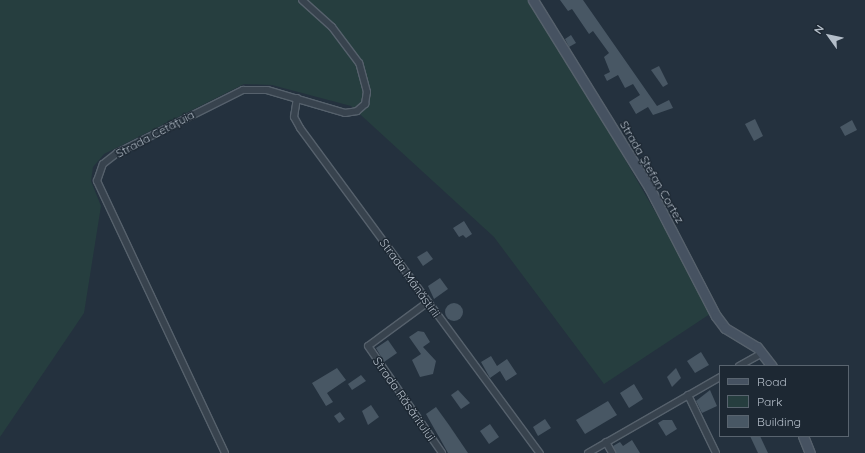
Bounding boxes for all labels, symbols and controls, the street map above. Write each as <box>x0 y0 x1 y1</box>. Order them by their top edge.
north arrow <box>809 16 849 56</box>
text: N <box>811 22 827 37</box>
street label: Strada Cetățuia <box>113 107 197 161</box>
street label: Strada Ștefan Cortez <box>617 118 687 226</box>
street label: Strada Mânăstirii <box>377 236 443 320</box>
street label: Strada Răsăritului <box>370 354 438 444</box>
legend <box>719 365 849 437</box>
text: Road <box>757 374 787 389</box>
text: Park <box>757 394 782 409</box>
text: Building <box>757 414 801 429</box>

